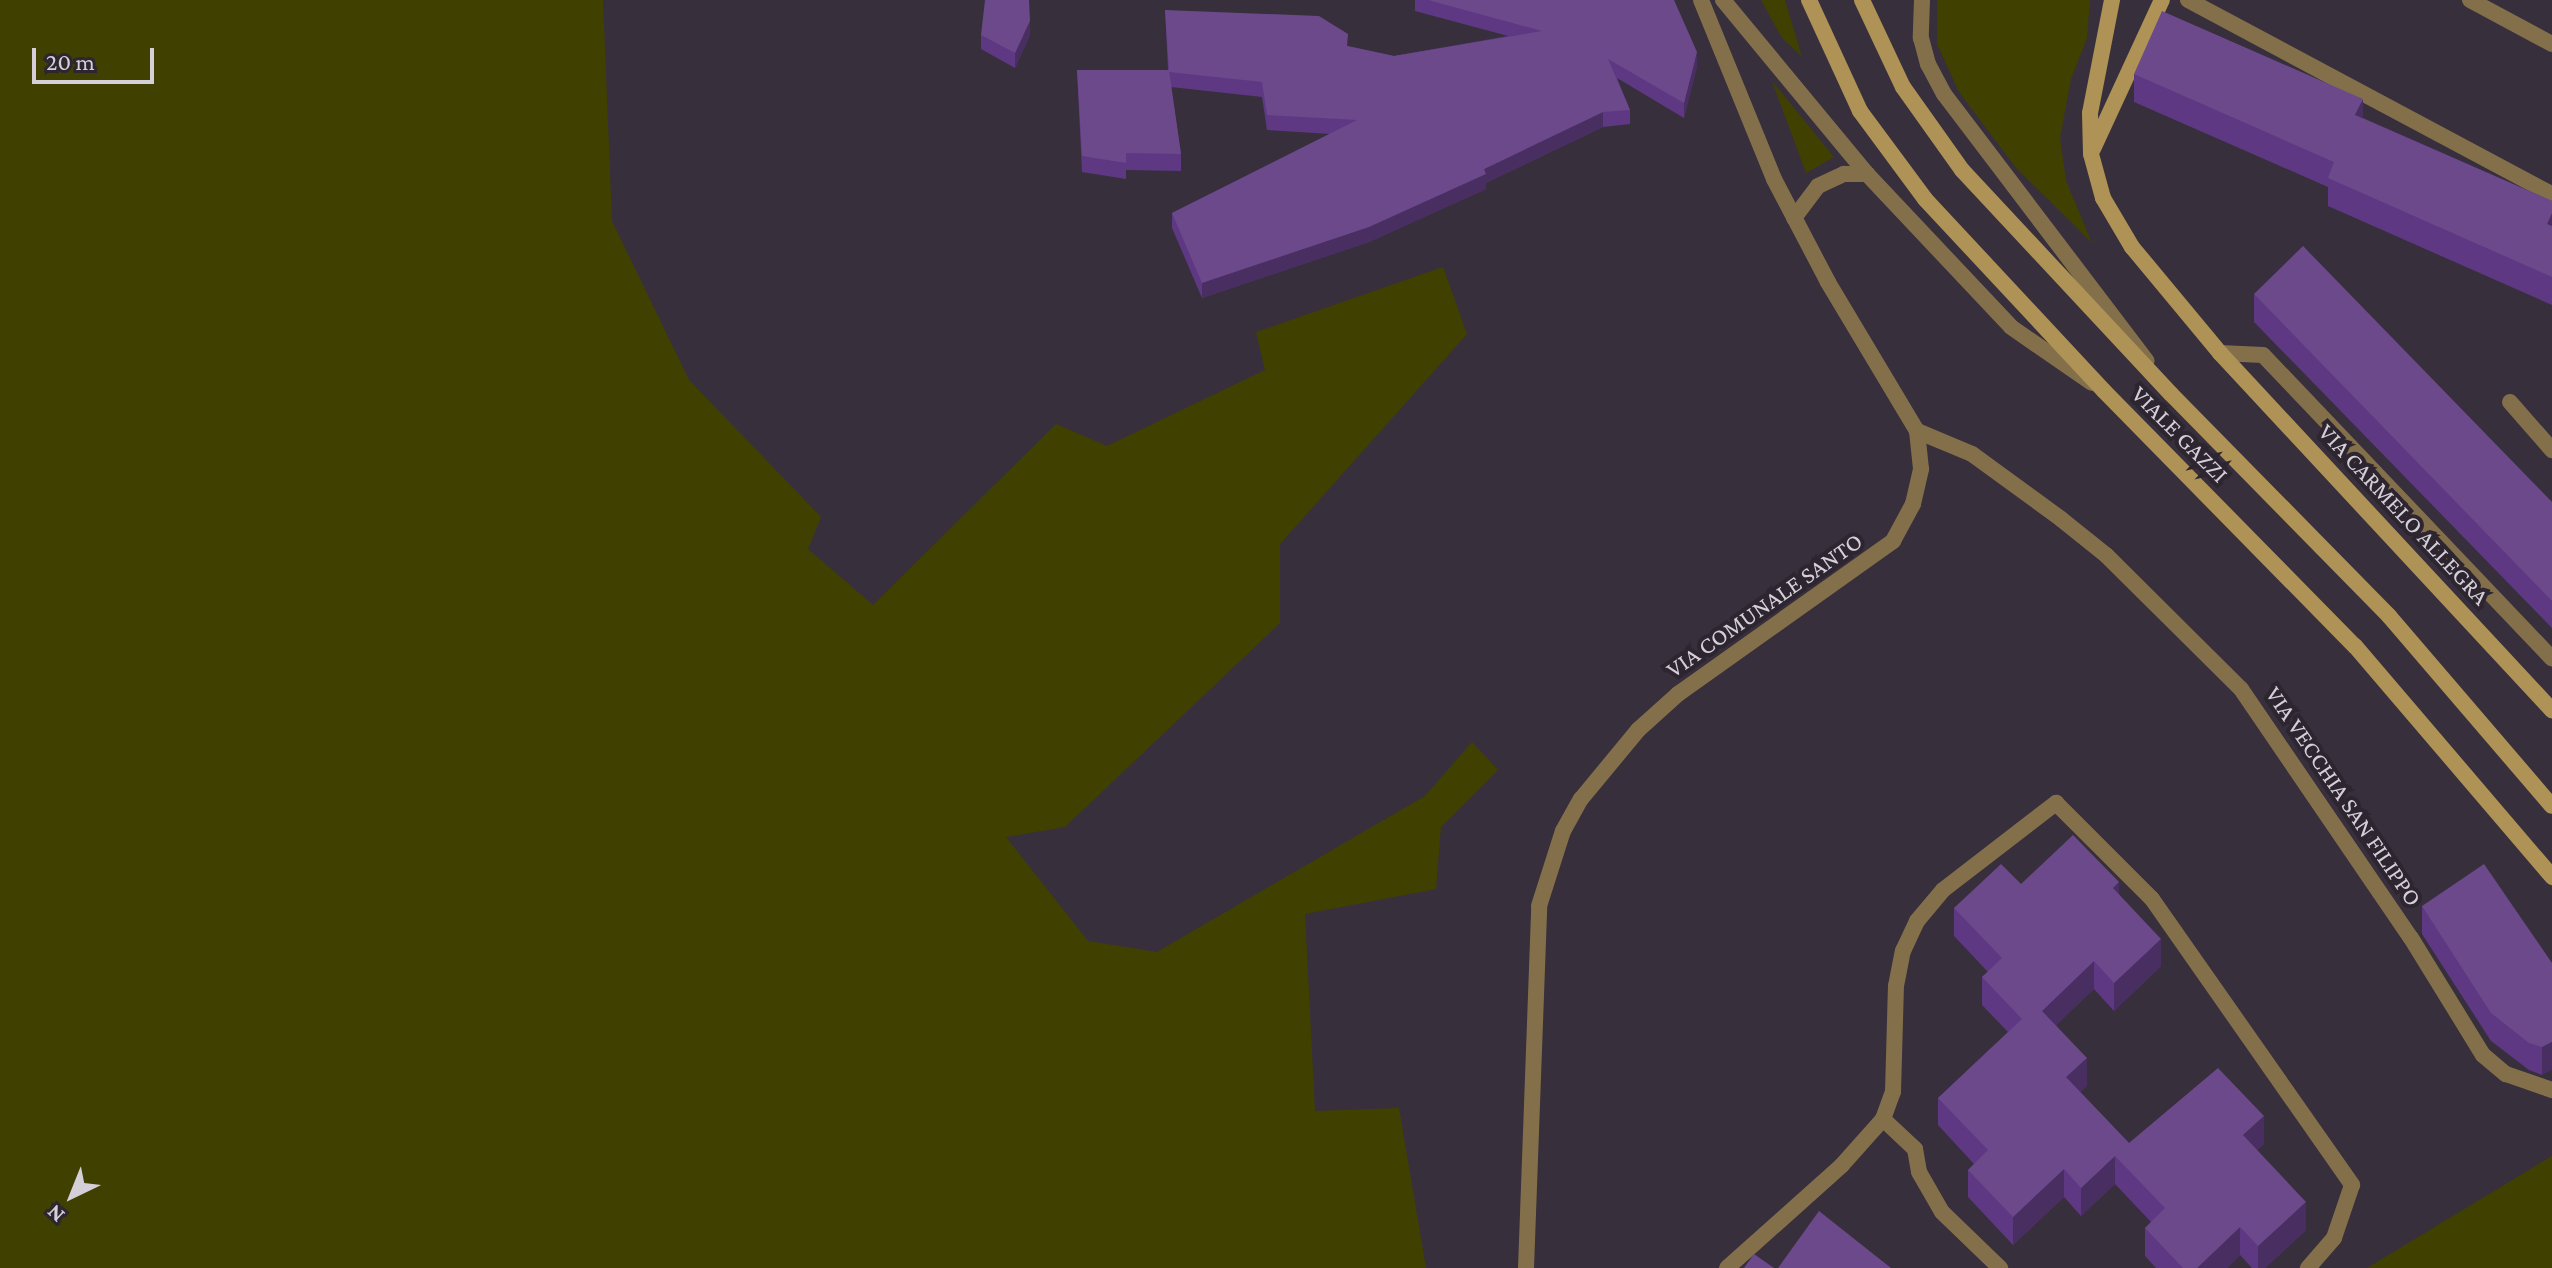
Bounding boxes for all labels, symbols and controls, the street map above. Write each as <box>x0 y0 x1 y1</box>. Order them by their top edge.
scale bar <box>36 32 158 82</box>
text: 20 m <box>46 48 95 75</box>
street label: VIALE GAZZI <box>2126 380 2234 488</box>
street label: VIA CARMELO ALLEGRA <box>2313 417 2495 611</box>
street label: VIA COMUNALE SANTO <box>1660 526 1868 684</box>
street label: VIA VECCHIA SAN FILIPPO <box>2260 681 2428 911</box>
north arrow <box>32 1156 112 1236</box>
text: N <box>41 1200 69 1228</box>

